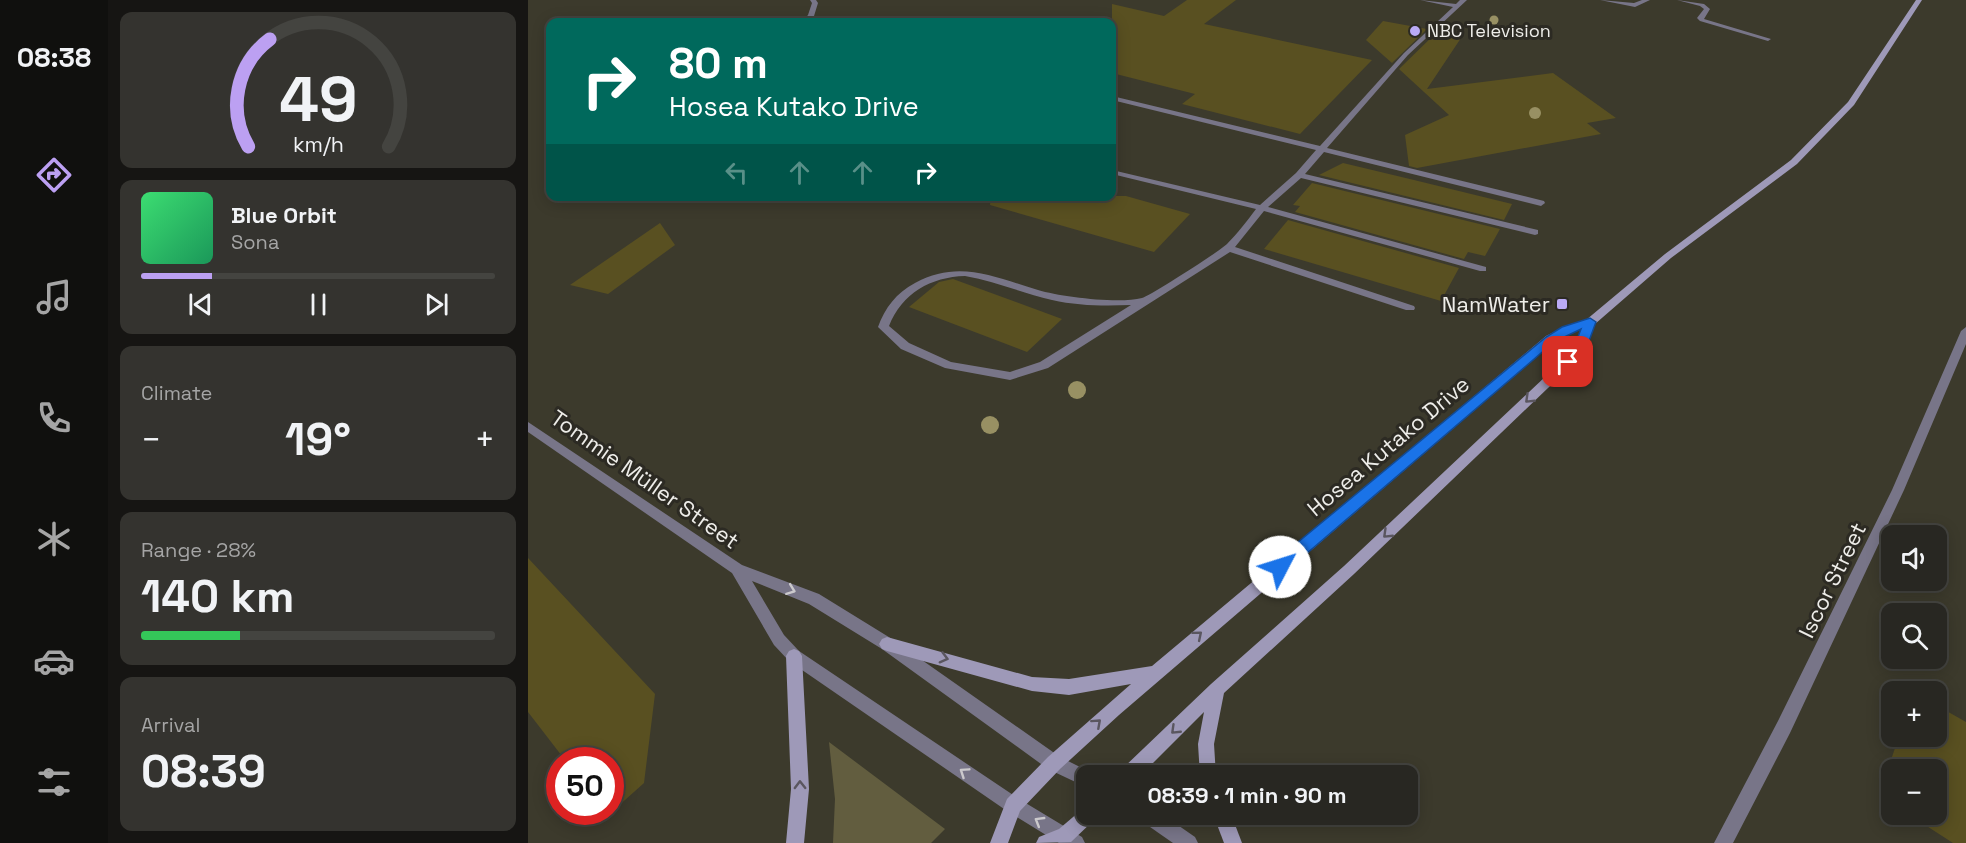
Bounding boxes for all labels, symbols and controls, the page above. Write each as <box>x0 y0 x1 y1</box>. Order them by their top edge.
place label: NBC Television <box>1427 19 1551 42</box>
marker: NBC Television <box>1408 24 1422 38</box>
text: 80 m <box>669 37 768 90</box>
text: 08:38 <box>17 40 91 75</box>
icon: right <box>570 42 648 120</box>
text: 49 <box>279 60 357 139</box>
text: Hosea Kutako Drive <box>669 89 919 124</box>
text: km/h <box>292 131 344 158</box>
icon: directions <box>33 154 75 196</box>
icon: left <box>720 156 753 189</box>
icon: ahead <box>783 156 816 189</box>
icon: ahead <box>846 156 879 189</box>
icon: right <box>909 156 942 189</box>
text: Blue Orbit <box>231 201 337 229</box>
text: Sona <box>231 229 279 255</box>
icon: music <box>33 276 75 318</box>
icon: previous <box>184 288 217 321</box>
icon: pause <box>302 288 335 321</box>
icon: next <box>420 288 453 321</box>
place label: NamWater <box>1442 290 1550 318</box>
marker: NamWater <box>1555 297 1569 311</box>
pin <box>1542 336 1593 387</box>
icon: arrive <box>1551 345 1584 378</box>
street label: Hosea Kutako Drive <box>1301 370 1475 522</box>
text: Climate <box>141 380 212 406</box>
one-way arrow <box>1525 392 1535 403</box>
icon: phone <box>33 397 75 439</box>
street label: Tommie Müller Street <box>545 403 745 555</box>
text: 19° <box>285 411 351 468</box>
text: − <box>141 419 161 461</box>
text: + <box>475 419 495 461</box>
icon: climate <box>33 518 75 560</box>
street label: Iscor Street <box>1792 518 1872 642</box>
map controls <box>1881 525 1947 825</box>
button: sound <box>1881 525 1947 591</box>
one-way arrow <box>1384 526 1395 537</box>
position arrow <box>1248 535 1312 599</box>
text: Range · 28% <box>141 537 256 563</box>
text: 140 km <box>141 568 294 625</box>
one-way arrow <box>785 583 796 596</box>
button: search <box>1881 603 1947 669</box>
one-way arrow <box>1191 631 1202 642</box>
icon: car <box>33 640 75 682</box>
one-way arrow <box>938 651 949 663</box>
button: + <box>1881 681 1947 747</box>
text: Arrival <box>141 712 200 738</box>
one-way arrow <box>1091 719 1101 730</box>
one-way arrow <box>1172 722 1183 733</box>
text: 08:39 <box>141 743 266 800</box>
speed limit sign: 50 <box>546 747 624 825</box>
button: − <box>1881 759 1947 825</box>
icon: filters <box>33 761 75 803</box>
one-way arrow <box>960 768 971 779</box>
one-way arrow <box>794 780 806 789</box>
text: 08:39 · 1 min · 90 m <box>1148 781 1346 809</box>
one-way arrow <box>1035 816 1045 828</box>

